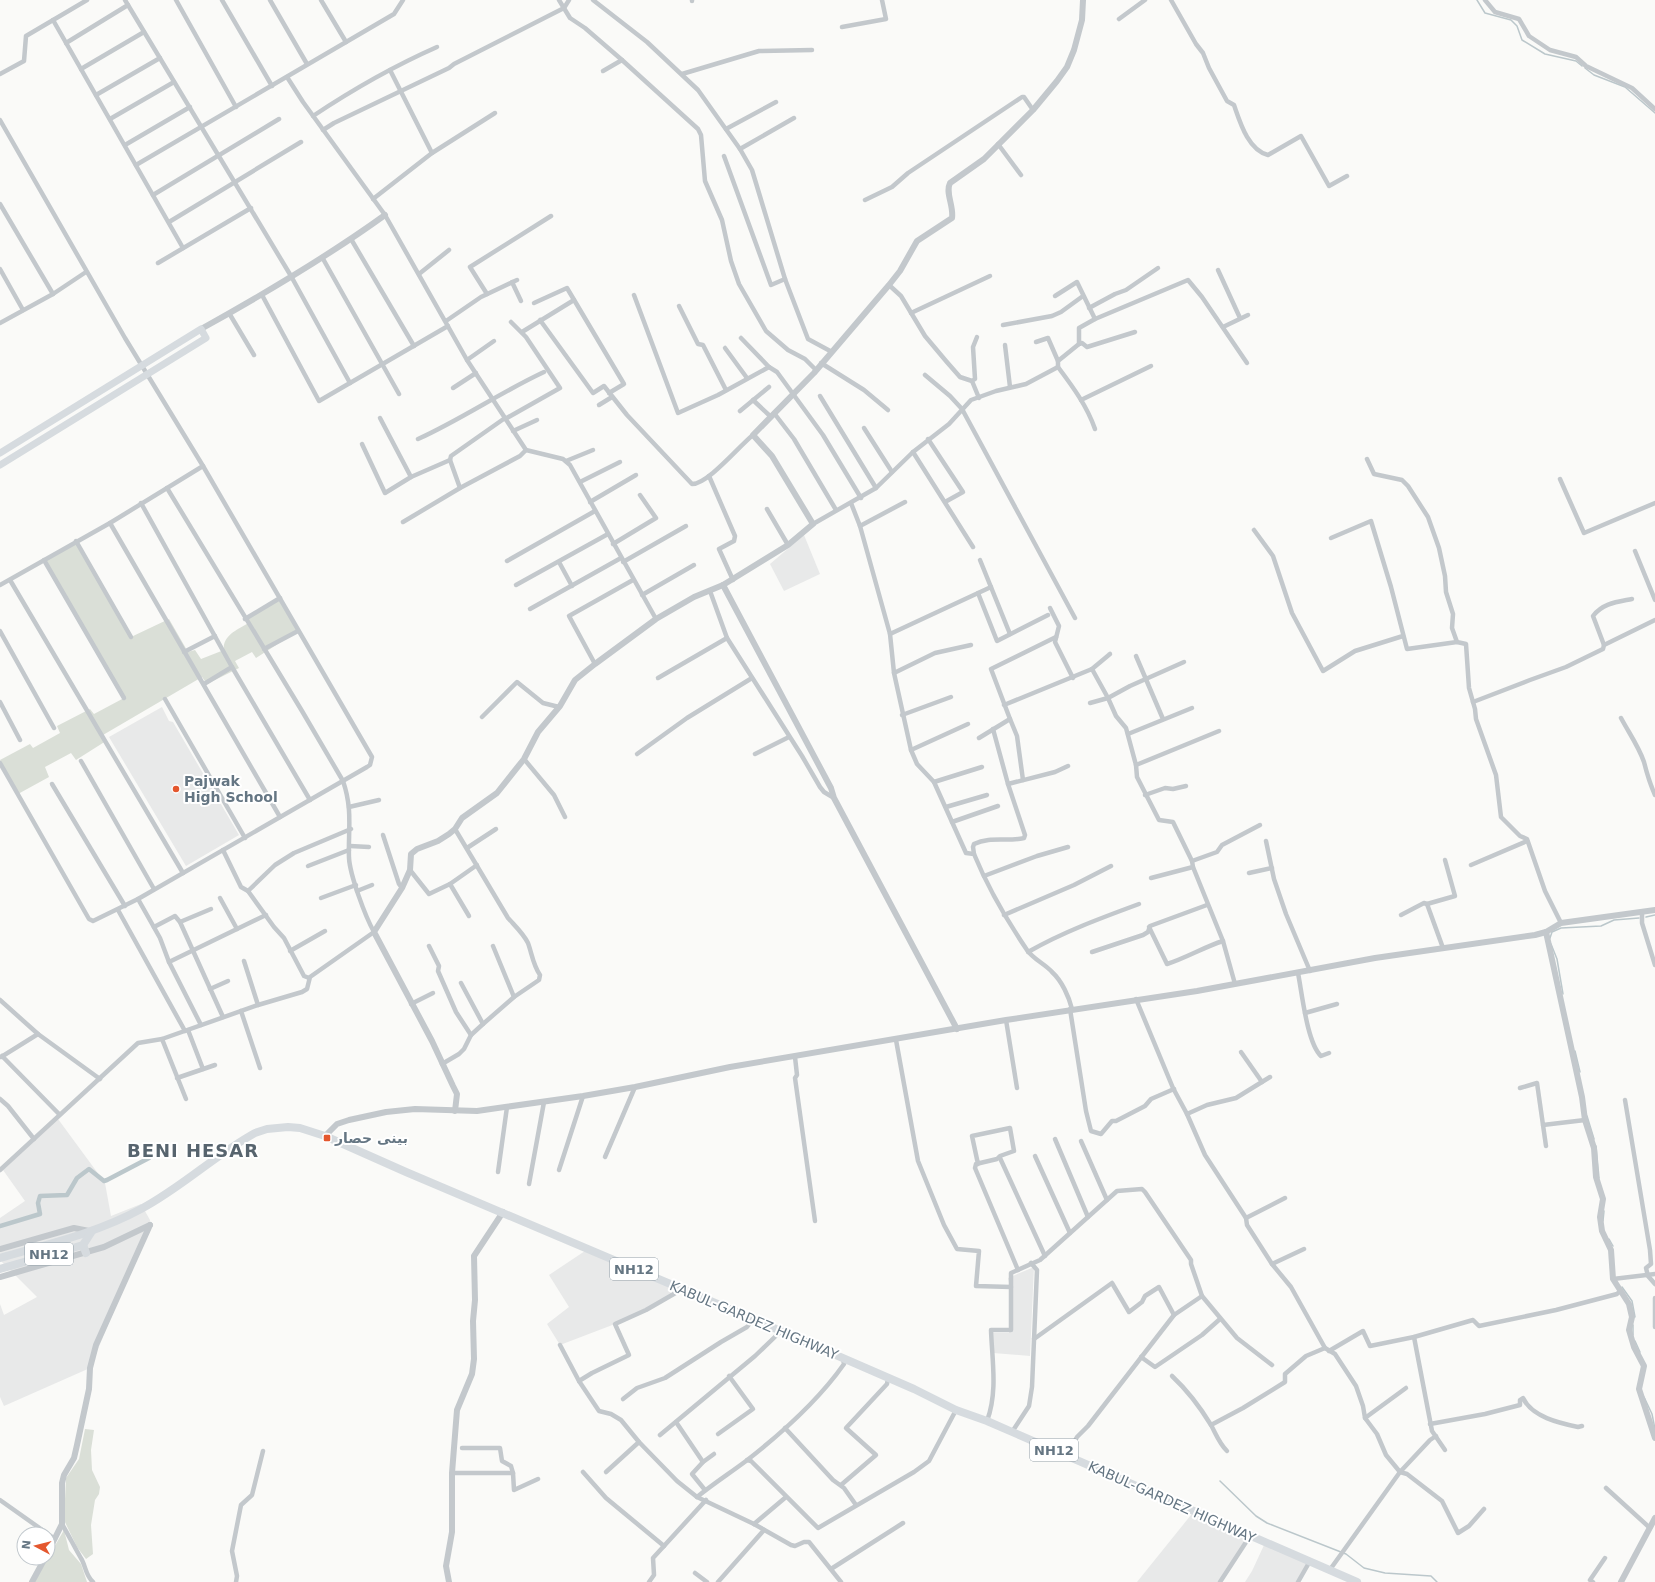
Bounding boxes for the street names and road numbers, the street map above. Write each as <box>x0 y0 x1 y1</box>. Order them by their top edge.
road number: NH12 <box>25 1243 73 1265</box>
road number: NH12 <box>610 1258 658 1280</box>
street label: KABUL-GARDEZ HIGHWAY <box>667 1277 841 1363</box>
road number: NH12 <box>1030 1439 1078 1461</box>
street label: KABUL-GARDEZ HIGHWAY <box>1086 1458 1259 1546</box>

